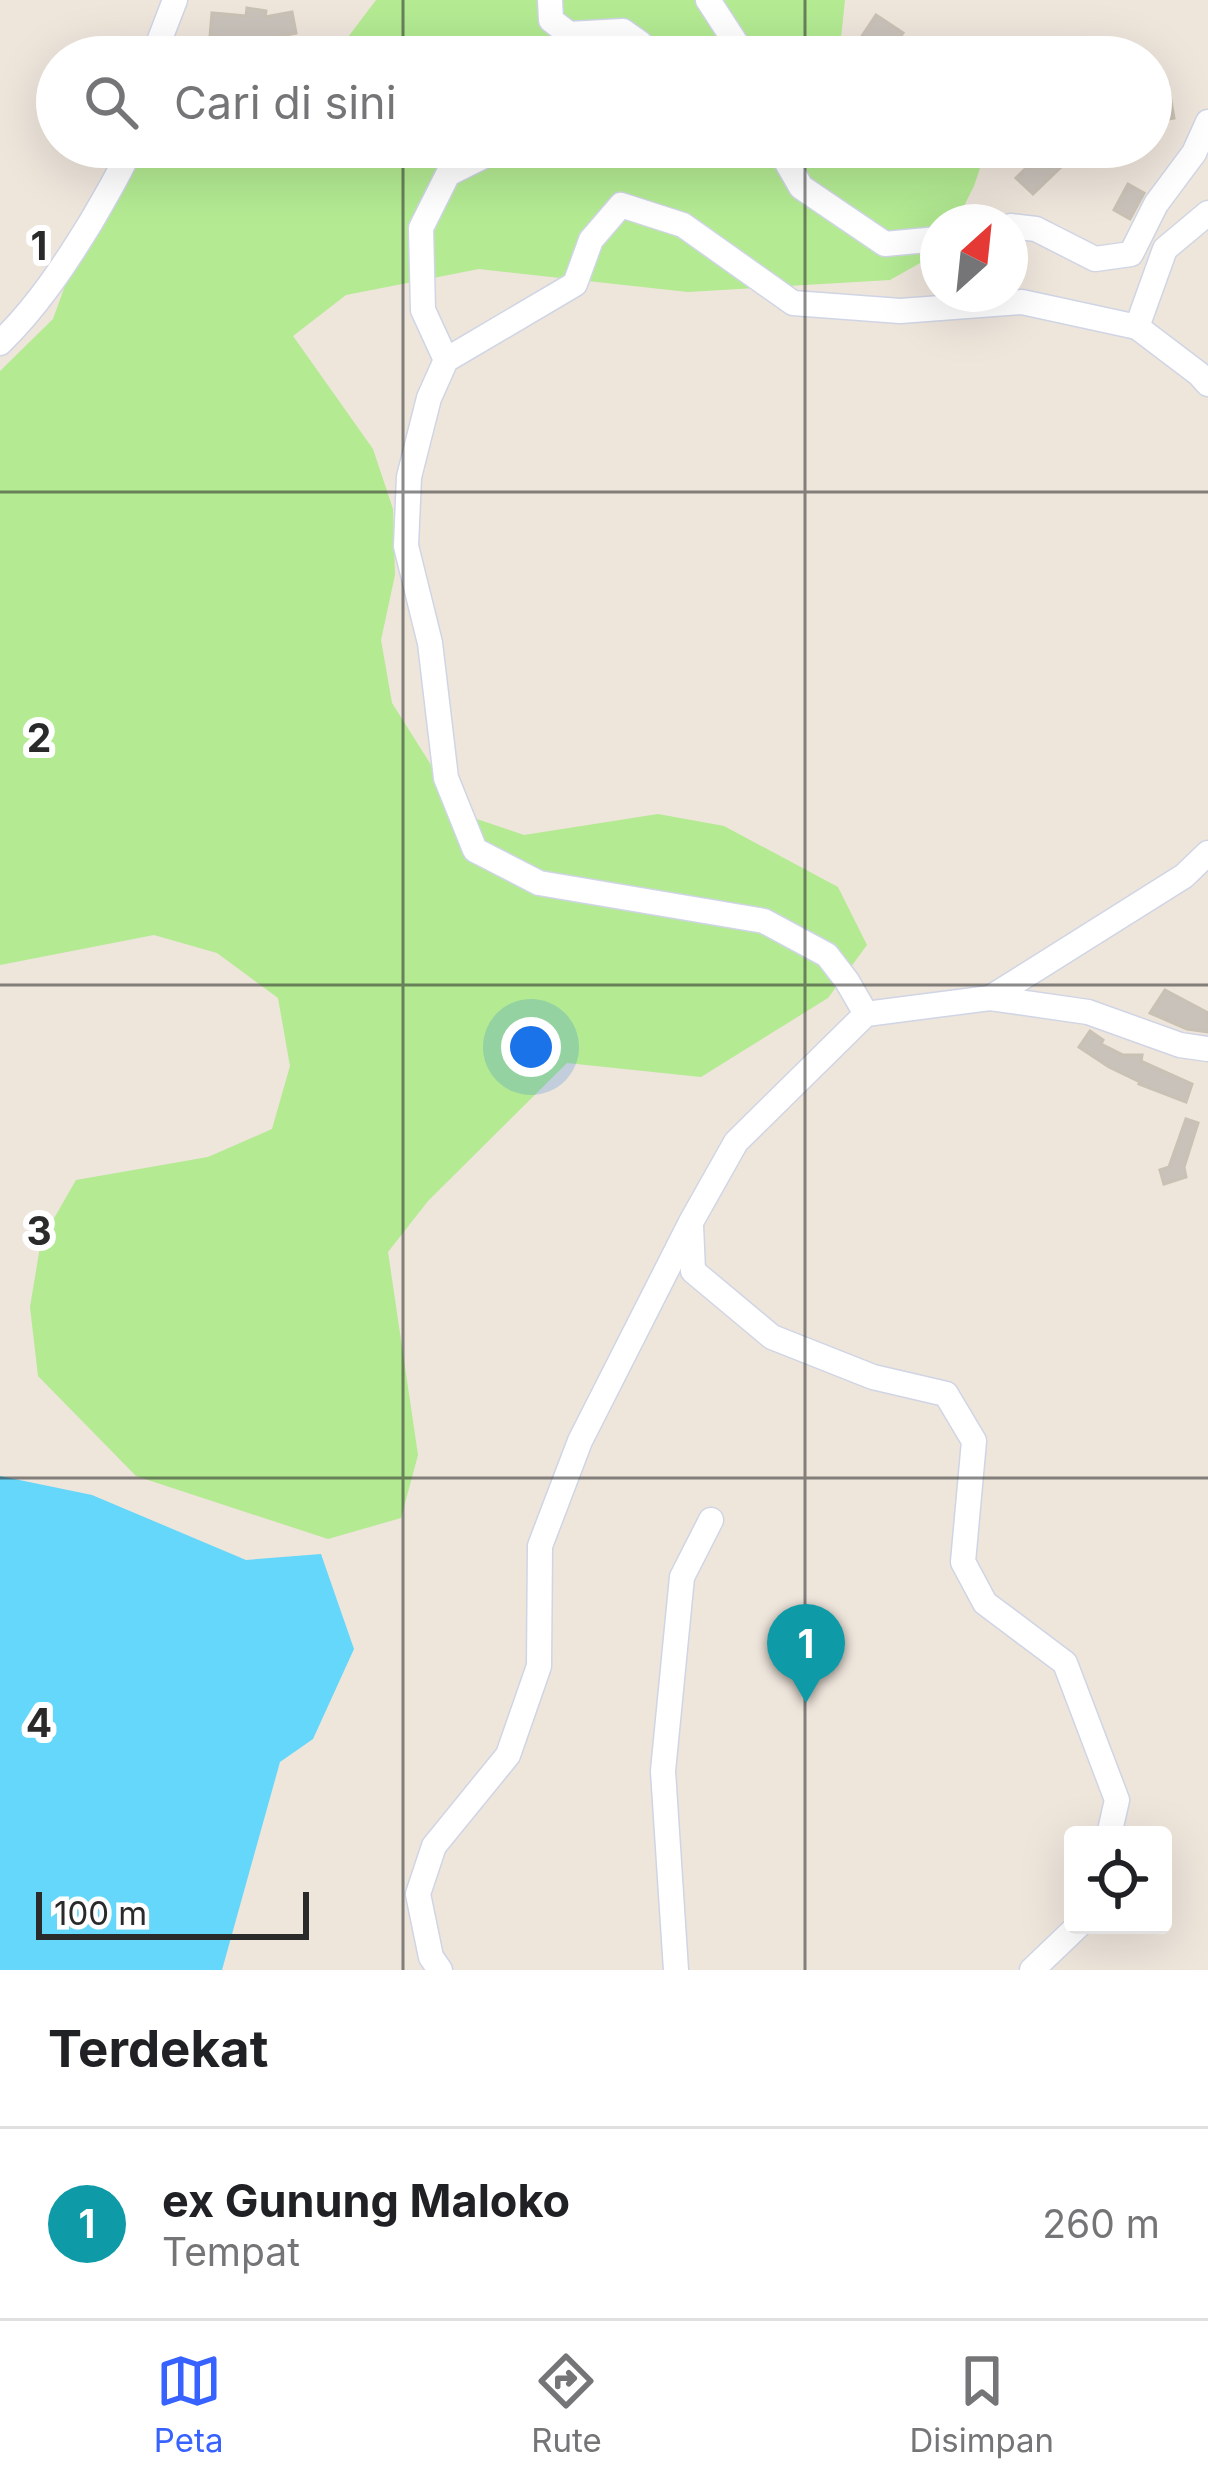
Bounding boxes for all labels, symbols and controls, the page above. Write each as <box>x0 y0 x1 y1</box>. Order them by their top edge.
search box <box>36 36 1172 168</box>
icon: search <box>78 69 144 135</box>
text: Cari di sini <box>174 75 397 130</box>
north arrow <box>920 204 1028 312</box>
text: 1 <box>31 222 47 269</box>
text: 2 <box>27 714 51 761</box>
your location <box>501 1017 561 1077</box>
text: 3 <box>26 1207 52 1254</box>
pin: 1 <box>767 1604 845 1703</box>
text: 4 <box>26 1699 52 1746</box>
map controls <box>1064 1826 1172 1934</box>
button: locate <box>1064 1826 1172 1934</box>
scale bar <box>36 1886 309 1939</box>
text: 100 m <box>54 1893 147 1933</box>
text: Terdekat <box>48 2018 268 2079</box>
text: ex Gunung Maloko <box>162 2173 570 2228</box>
text: 1 <box>79 2200 95 2247</box>
text: 260 m <box>1042 2200 1160 2247</box>
text: Tempat <box>162 2228 300 2275</box>
tab: Peta <box>154 2348 224 2460</box>
tab: Rute <box>531 2348 602 2460</box>
tab: Disimpan <box>909 2348 1054 2460</box>

